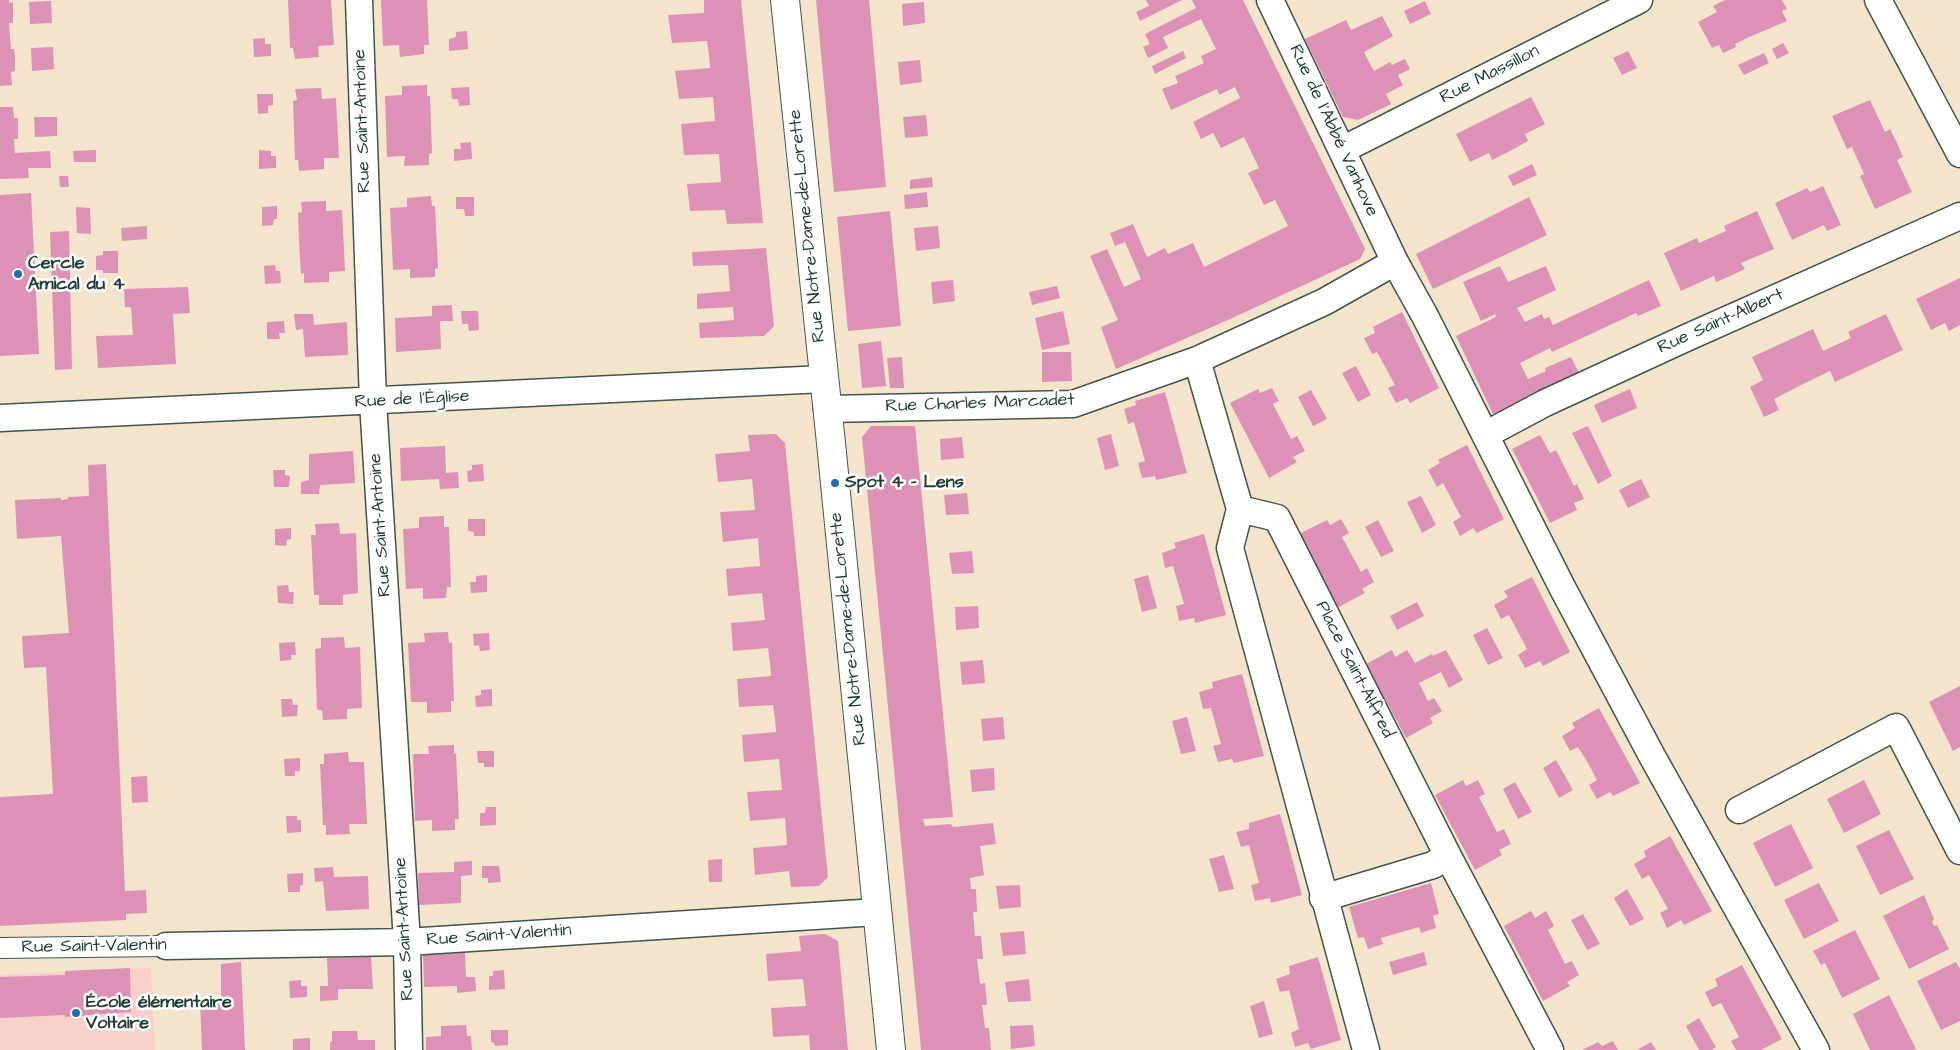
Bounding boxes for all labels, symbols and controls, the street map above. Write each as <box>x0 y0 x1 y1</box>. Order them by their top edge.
street label: Rue Massillon <box>1437 41 1543 109</box>
street label: Rue de l'Abbé Vanhove <box>1284 42 1382 220</box>
street label: Rue Saint-Antoine <box>350 49 376 193</box>
street label: Rue Notre-Dame-de-Lorette <box>785 108 831 344</box>
place label: Cercle Amical du 4 <box>28 253 125 296</box>
marker: Cercle Amical du 4 <box>12 268 24 280</box>
street label: Rue Saint-Albert <box>1655 285 1787 359</box>
street label: Rue de l'Église <box>354 386 470 414</box>
street label: Rue Charles Marcadet <box>885 390 1075 418</box>
street label: Rue Saint-Antoine <box>365 453 397 597</box>
place label: Spot 4 - Lens <box>845 472 964 494</box>
marker: Spot 4 - Lens <box>829 477 841 489</box>
street label: Rue Notre-Dame-de-Lorette <box>826 511 872 747</box>
street label: Place Saint-Alfred <box>1310 598 1398 742</box>
street label: Rue Saint-Antoine <box>390 857 420 1001</box>
street label: Rue Saint-Valentin <box>426 920 572 952</box>
street label: Rue Saint-Valentin <box>21 935 167 959</box>
place label: École élémentaire Voltaire <box>86 992 232 1034</box>
marker: École élémentaire Voltaire <box>70 1007 82 1019</box>

